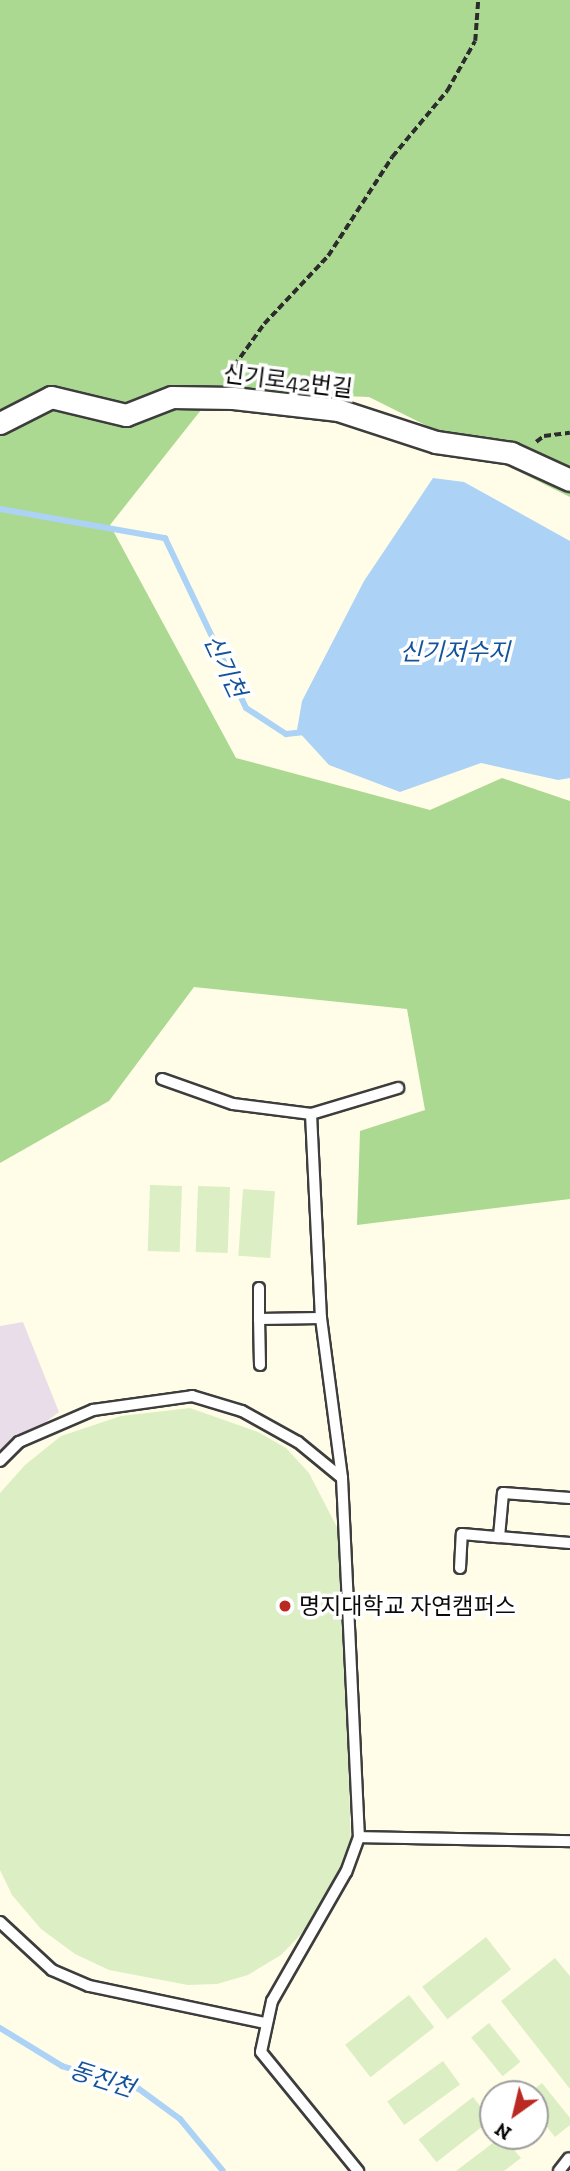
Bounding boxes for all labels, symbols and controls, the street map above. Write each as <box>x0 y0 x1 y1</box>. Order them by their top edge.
street label: 신기로42번길 <box>222 359 354 403</box>
water label: 신기천 <box>198 630 252 702</box>
water label: 신기저수지 <box>400 638 510 666</box>
place label: 명지대학교 자연캠퍼스 <box>299 1592 516 1620</box>
marker: 명지대학교 자연캠퍼스 <box>277 1598 293 1614</box>
water label: 동진천 <box>66 2055 138 2103</box>
north arrow <box>479 2080 549 2150</box>
text: N <box>491 2118 516 2145</box>

